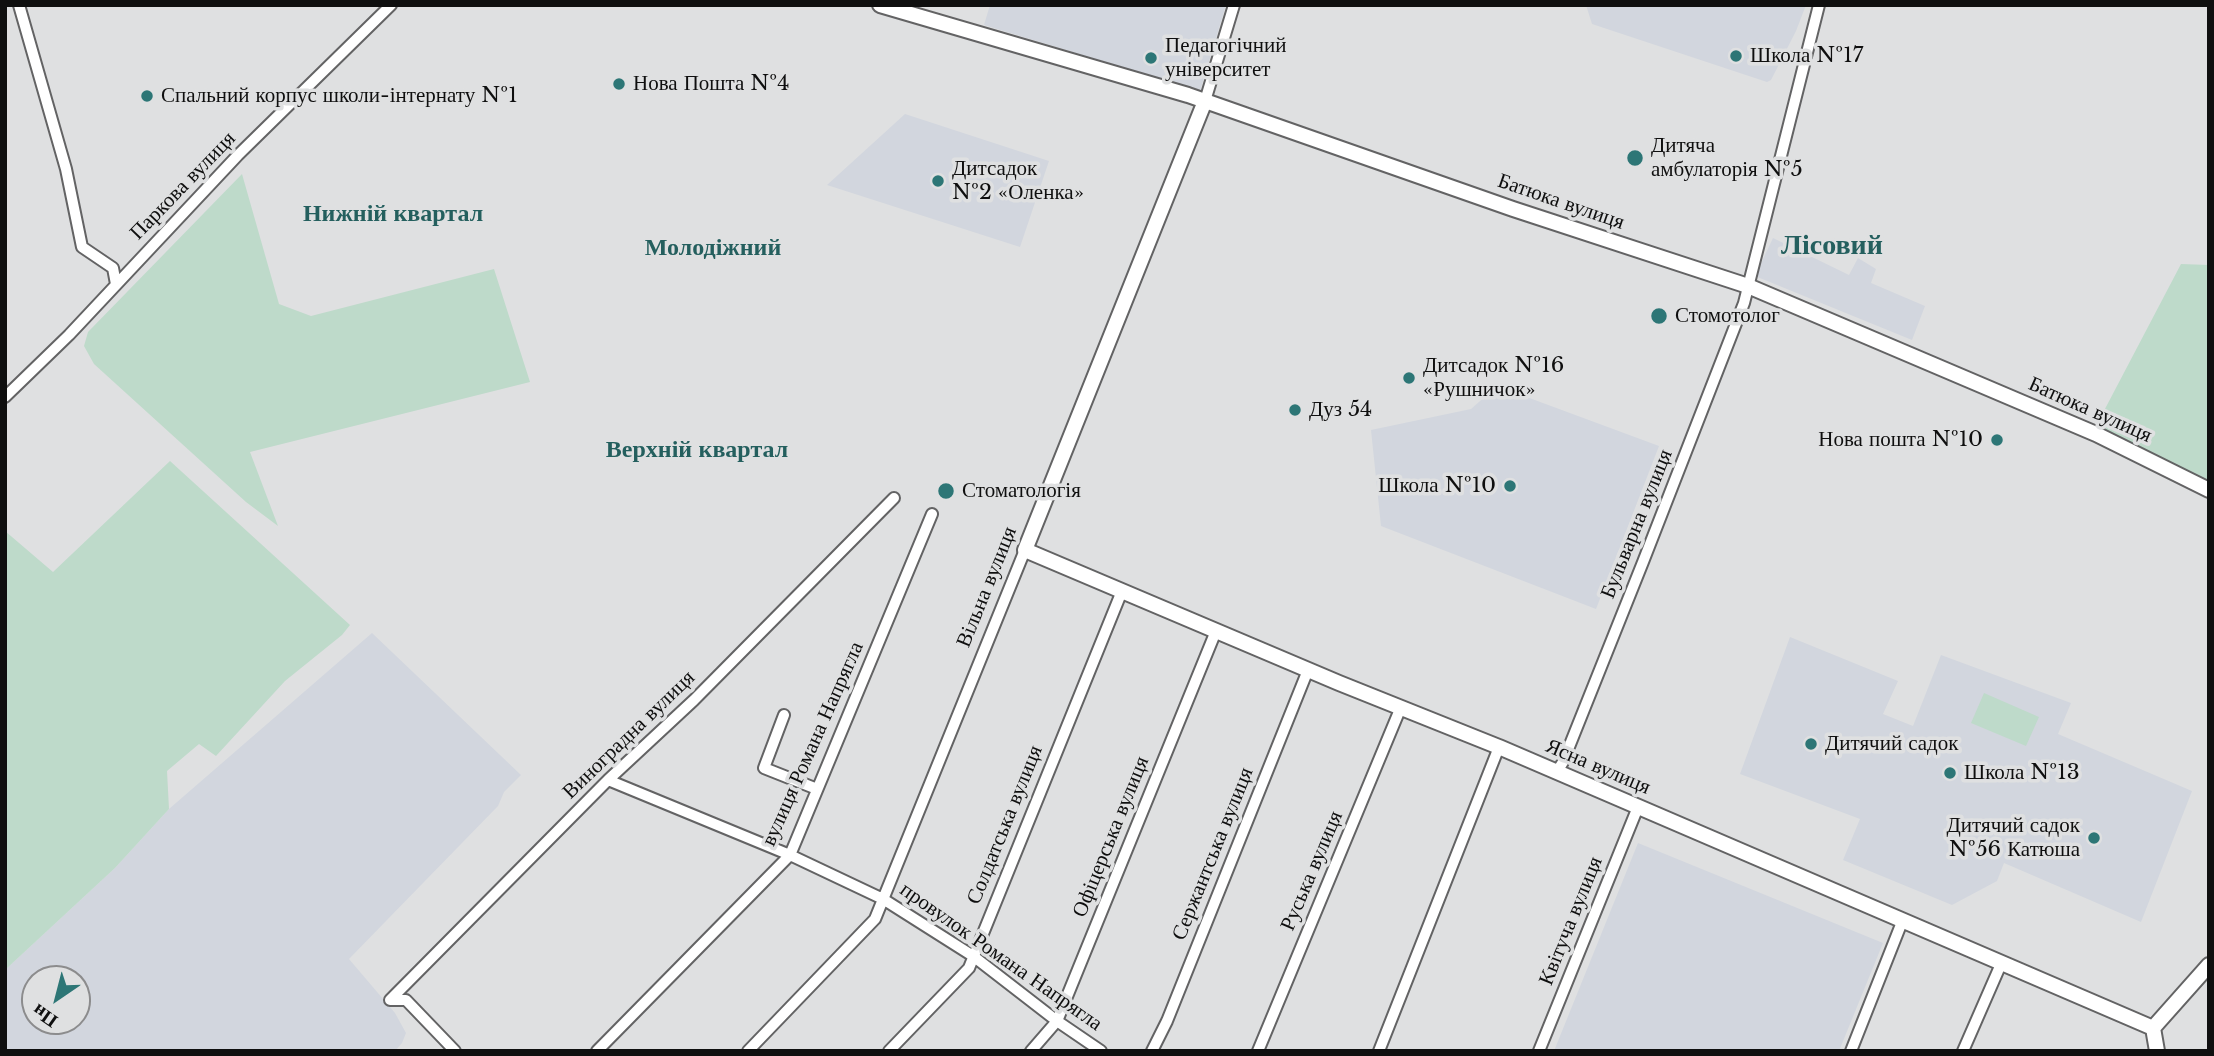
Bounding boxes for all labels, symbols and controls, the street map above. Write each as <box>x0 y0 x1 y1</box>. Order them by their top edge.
place label: Педагогічний університет <box>1165 33 1287 83</box>
place label: Школа №17 <box>1750 43 1863 69</box>
marker: Школа №17 <box>1728 48 1744 64</box>
marker: Педагогічний університет <box>1143 50 1159 66</box>
place label: Нова Пошта №4 <box>633 71 790 97</box>
marker: Нова Пошта №4 <box>611 76 627 92</box>
place label: Спальний корпус школи-інтернату №1 <box>161 83 518 109</box>
marker: Спальний корпус школи-інтернату №1 <box>139 88 155 104</box>
street label: Паркова вулиця <box>125 127 241 245</box>
place label: Дитяча амбулаторія №5 <box>1651 133 1803 183</box>
marker: Дитяча амбулаторія №5 <box>1625 148 1645 168</box>
place label: Дитсадок №2 «Оленка» <box>952 156 1084 206</box>
street label: Батюка вулиця <box>1494 169 1628 235</box>
marker: Дитсадок №2 «Оленка» <box>930 173 946 189</box>
district label: Нижній квартал <box>303 200 483 228</box>
district label: Лісовий <box>1781 229 1883 263</box>
district label: Молодіжний <box>645 234 781 262</box>
place label: Стомотолог <box>1675 303 1780 329</box>
marker: Стомотолог <box>1649 306 1669 326</box>
place label: Дитсадок №16 «Рушничок» <box>1423 353 1564 403</box>
marker: Дитсадок №16 «Рушничок» <box>1401 370 1417 386</box>
street label: Батюка вулиця <box>2024 372 2156 448</box>
place label: Дуз 54 <box>1309 397 1372 423</box>
marker: Дуз 54 <box>1287 402 1303 418</box>
place label: Нова пошта №10 <box>1818 427 1983 453</box>
marker: Нова пошта №10 <box>1989 432 2005 448</box>
district label: Верхній квартал <box>606 436 788 464</box>
street label: Бульварна вулиця <box>1596 446 1678 602</box>
place label: Школа №10 <box>1378 473 1496 499</box>
place label: Стоматологія <box>962 478 1081 504</box>
marker: Школа №10 <box>1502 478 1518 494</box>
marker: Стоматологія <box>936 481 956 501</box>
street label: Вільна вулиця <box>951 523 1023 651</box>
street label: вулиця Романа Напрягла <box>757 638 869 850</box>
street label: Виноградна вулиця <box>558 665 700 805</box>
place label: Дитячий садок <box>1825 731 1958 757</box>
street label: Ясна вулиця <box>1542 734 1654 800</box>
marker: Дитячий садок <box>1803 736 1819 752</box>
street label: Солдатська вулиця <box>962 742 1048 908</box>
street label: Офіцерська вулиця <box>1067 753 1155 921</box>
place label: Школа №13 <box>1964 760 2080 786</box>
street label: Сержантська вулиця <box>1167 764 1259 944</box>
marker: Школа №13 <box>1942 765 1958 781</box>
street label: Руська вулиця <box>1275 807 1349 935</box>
place label: Дитячий садок №56 Катюша <box>1947 813 2080 863</box>
marker: Дитячий садок №56 Катюша <box>2086 830 2102 846</box>
street label: Квітуча вулиця <box>1534 853 1608 989</box>
street label: провулок Романа Напрягла <box>895 877 1107 1037</box>
north arrow <box>21 965 91 1035</box>
text: Пн <box>28 999 62 1033</box>

